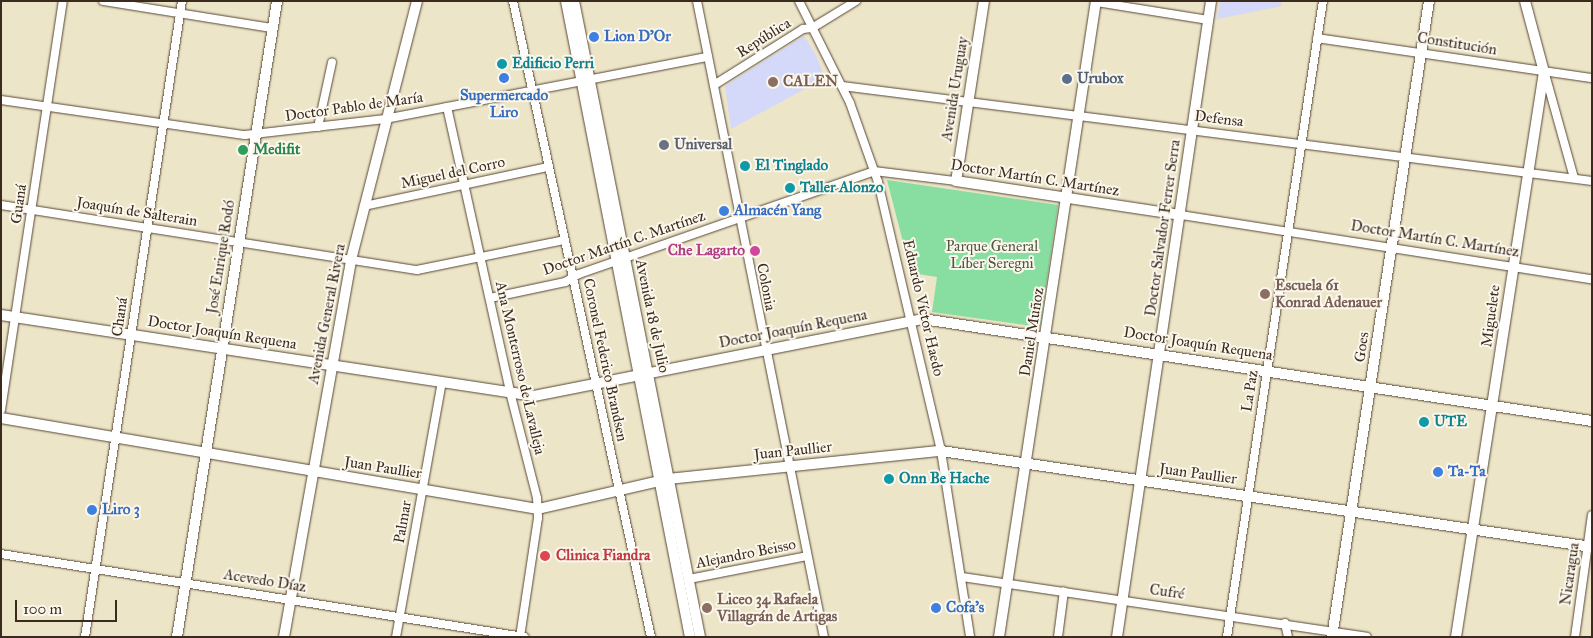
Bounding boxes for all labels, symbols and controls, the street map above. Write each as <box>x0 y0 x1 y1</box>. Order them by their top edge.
street label: República <box>734 14 794 62</box>
place label: Lion D'Or <box>604 28 671 46</box>
street label: Constitución <box>1416 29 1498 59</box>
marker: Lion D'Or <box>588 31 600 43</box>
street label: Avenida Uruguay <box>938 35 972 143</box>
place label: Edificio Perri <box>512 55 594 73</box>
marker: Edificio Perri <box>496 58 508 70</box>
place label: Urubox <box>1077 70 1124 88</box>
marker: Supermercado Liro <box>498 72 510 84</box>
place label: CALEN <box>783 73 838 91</box>
marker: Urubox <box>1061 73 1073 85</box>
marker: CALEN <box>767 76 779 88</box>
place label: Supermercado Liro <box>460 86 548 121</box>
street label: Doctor Pablo de María <box>284 88 424 126</box>
street label: Defensa <box>1193 107 1245 131</box>
place label: Universal <box>674 136 732 154</box>
street label: Doctor Salvador Ferrer Serra <box>1142 138 1184 318</box>
marker: Universal <box>658 139 670 151</box>
place label: Medifit <box>253 141 300 159</box>
marker: Medifit <box>237 144 249 156</box>
street label: Miguel del Corro <box>399 153 507 193</box>
street label: Doctor Martín C. Martínez <box>949 156 1121 200</box>
place label: El Tinglado <box>755 157 828 175</box>
marker: El Tinglado <box>739 160 751 172</box>
place label: Taller Alonzo <box>800 179 883 197</box>
marker: Taller Alonzo <box>784 182 796 194</box>
street label: Guaná <box>7 183 31 225</box>
street label: Joaquín de Salterain <box>75 194 199 230</box>
street label: José Enrique Rodó <box>203 199 239 315</box>
place label: Almacén Yang <box>734 202 821 220</box>
marker: Almacén Yang <box>718 205 730 217</box>
street label: Doctor Martín C. Martínez <box>540 207 708 279</box>
street label: Doctor Martín C. Martínez <box>1349 217 1521 261</box>
park label: Parque General Líber Seregni <box>946 237 1038 272</box>
street label: Eduardo Víctor Haedo <box>899 238 947 378</box>
street label: Avenida General Rivera <box>305 242 349 386</box>
place label: Che Lagarto <box>668 242 745 260</box>
marker: Che Lagarto <box>749 245 761 257</box>
street label: Avenida 18 de Julio <box>631 258 673 374</box>
street label: Colonia <box>753 262 779 312</box>
place label: Escuela 61 Konrad Adenauer <box>1275 276 1382 311</box>
street label: Coronel Federico Brandsen <box>579 277 631 443</box>
street label: Ana Monterroso de Lavalleja <box>491 279 549 457</box>
street label: Miguelete <box>1478 284 1504 348</box>
street label: Daniel Muñoz <box>1016 286 1048 378</box>
marker: Escuela 61 Konrad Adenauer <box>1259 288 1271 300</box>
street label: Chaná <box>108 296 132 338</box>
street label: Doctor Joaquín Requena <box>717 306 869 352</box>
street label: Doctor Joaquín Requena <box>146 312 298 354</box>
street label: Doctor Joaquín Requena <box>1122 323 1274 365</box>
street label: Goes <box>1351 331 1373 363</box>
street label: La Paz <box>1238 369 1262 413</box>
place label: UTE <box>1434 413 1467 431</box>
marker: UTE <box>1418 416 1430 428</box>
street label: Juan Paullier <box>753 438 833 464</box>
street label: Juan Paullier <box>343 453 423 483</box>
street label: Juan Paullier <box>1158 460 1238 488</box>
place label: Ta-Ta <box>1448 463 1486 481</box>
marker: Ta-Ta <box>1432 466 1444 478</box>
place label: Onn Be Hache <box>899 470 989 488</box>
marker: Onn Be Hache <box>883 473 895 485</box>
street label: Palmar <box>390 499 416 545</box>
place label: Liro 3 <box>102 501 140 519</box>
marker: Liro 3 <box>86 504 98 516</box>
street label: Alejandro Beisso <box>695 535 797 573</box>
street label: Nicaragua <box>1557 542 1583 606</box>
place label: Clinica Fiandra <box>556 547 650 565</box>
marker: Clinica Fiandra <box>538 549 552 563</box>
street label: Acevedo Díaz <box>222 566 308 596</box>
street label: Cufré <box>1148 581 1186 603</box>
scale bar <box>18 590 120 622</box>
place label: Liceo 34 Rafaela Villagrán de Artigas <box>717 590 837 625</box>
place label: Cofa's <box>946 599 984 617</box>
text: 100 m <box>23 600 62 618</box>
marker: Liceo 34 Rafaela Villagrán de Artigas <box>701 602 713 614</box>
marker: Cofa's <box>930 602 942 614</box>

